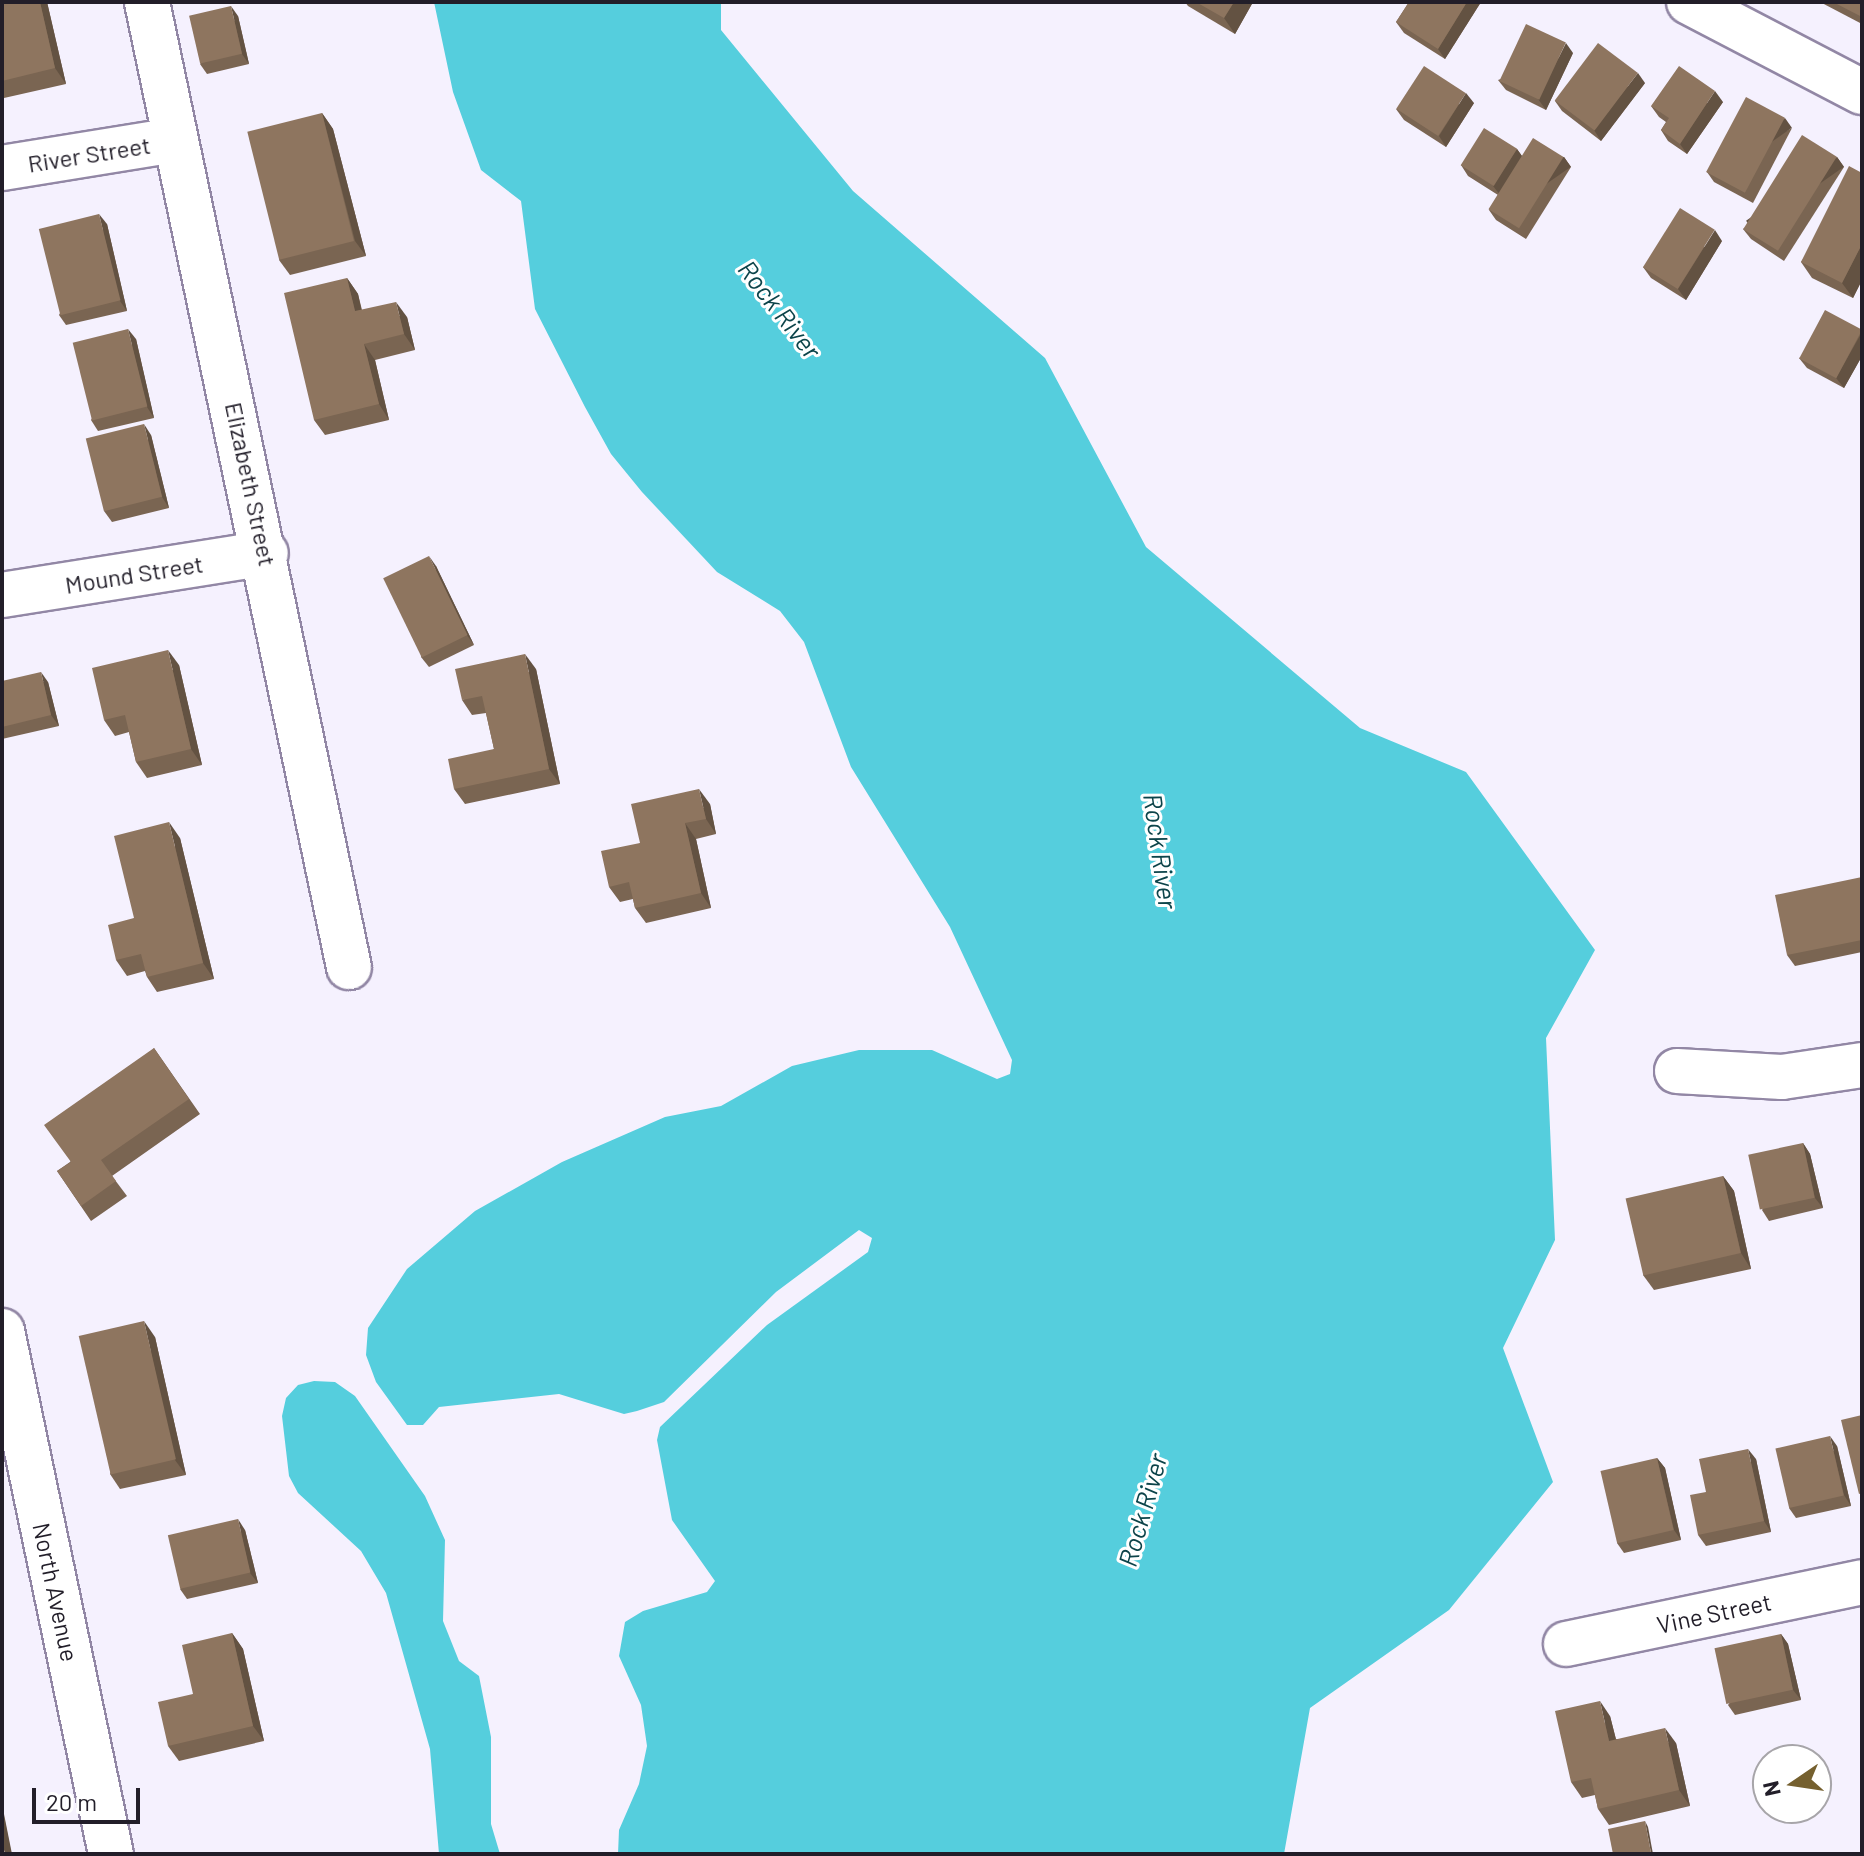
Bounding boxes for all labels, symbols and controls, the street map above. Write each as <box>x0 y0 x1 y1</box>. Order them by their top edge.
street label: River Street <box>26 130 152 178</box>
water label: Rock River <box>732 254 828 364</box>
street label: Elizabeth Street <box>220 399 282 569</box>
street label: Mound Street <box>63 549 205 599</box>
water label: Rock River <box>1137 791 1185 911</box>
water label: Rock River <box>1111 1450 1173 1570</box>
street label: North Avenue <box>27 1520 85 1664</box>
street label: Vine Street <box>1654 1587 1774 1639</box>
north arrow <box>1752 1744 1832 1824</box>
scale bar <box>36 1772 144 1822</box>
text: N <box>1756 1779 1785 1799</box>
text: 20 m <box>46 1787 97 1816</box>

